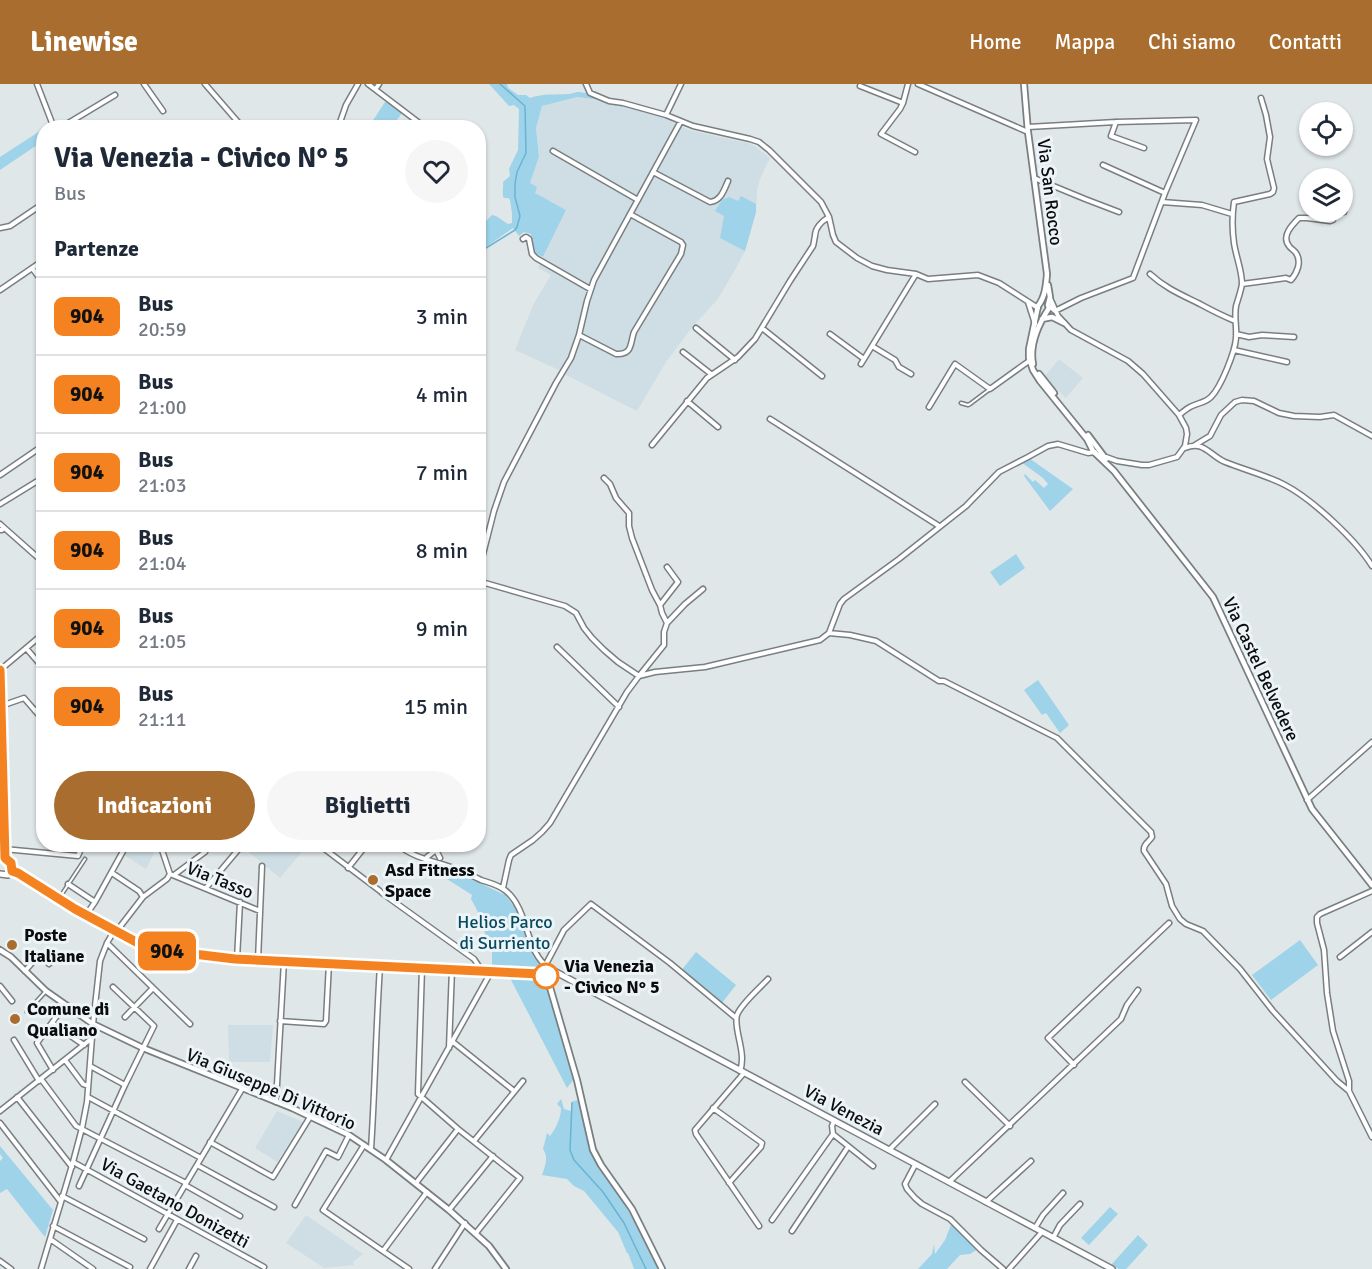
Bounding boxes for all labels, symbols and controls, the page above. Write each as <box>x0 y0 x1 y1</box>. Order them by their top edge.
text: Linewise <box>30 25 138 59</box>
text: Home <box>969 29 1022 55</box>
text: Mappa <box>1055 29 1115 55</box>
text: Chi siamo <box>1148 29 1236 55</box>
text: Contatti <box>1269 29 1342 55</box>
map controls <box>1299 102 1353 222</box>
button: locate <box>1299 102 1353 156</box>
street label: Via San Rocco <box>1033 137 1067 247</box>
button: heart <box>405 140 468 203</box>
text: Via Venezia - Civico N° 5 <box>54 141 349 175</box>
button: layers <box>1299 168 1353 222</box>
text: Bus <box>54 181 86 206</box>
text: Partenze <box>54 235 139 262</box>
text: Bus <box>138 290 173 317</box>
text: 904 <box>70 303 104 329</box>
text: 3 min <box>416 303 468 330</box>
text: 20:59 <box>138 317 187 342</box>
text: Bus <box>138 368 173 395</box>
text: 904 <box>70 381 104 407</box>
text: 4 min <box>416 381 468 408</box>
text: 21:00 <box>138 395 187 420</box>
text: Bus <box>138 446 173 473</box>
text: 904 <box>70 459 104 485</box>
text: 7 min <box>416 459 468 486</box>
text: 21:03 <box>138 473 187 498</box>
text: Bus <box>138 524 173 551</box>
text: 904 <box>70 537 104 563</box>
text: 8 min <box>416 537 468 564</box>
text: 21:04 <box>138 551 187 576</box>
street label: Via Castel Belvedere <box>1218 594 1304 744</box>
text: Bus <box>138 602 173 629</box>
text: 904 <box>70 615 104 641</box>
text: 9 min <box>416 615 468 642</box>
text: 21:05 <box>138 629 187 654</box>
text: Bus <box>138 680 173 707</box>
text: 904 <box>70 693 104 719</box>
text: 15 min <box>404 693 468 720</box>
text: 21:11 <box>138 707 187 732</box>
button: Indicazioni <box>54 771 255 840</box>
button: Biglietti <box>267 771 468 840</box>
street label: Via Tasso <box>183 857 257 903</box>
place label: Asd Fitness Space <box>385 859 475 902</box>
marker: Asd Fitness Space <box>366 873 380 887</box>
park label: Helios Parco di Surriento <box>457 911 553 954</box>
place label: Poste Italiane <box>24 924 84 967</box>
line badge: 904 <box>132 932 201 970</box>
marker: Poste Italiane <box>5 938 19 952</box>
text: 904 <box>150 938 184 964</box>
place label: Via Venezia - Civico N° 5 <box>564 955 660 998</box>
marker: Via Venezia - Civico N° 5 <box>533 963 559 989</box>
place label: Comune di Qualiano <box>27 998 110 1041</box>
marker: Comune di Qualiano <box>8 1012 22 1026</box>
street label: Via Giuseppe Di Vittorio <box>183 1043 359 1135</box>
street label: Via Venezia <box>800 1080 888 1140</box>
street label: Via Gaetano Donizetti <box>97 1153 253 1253</box>

